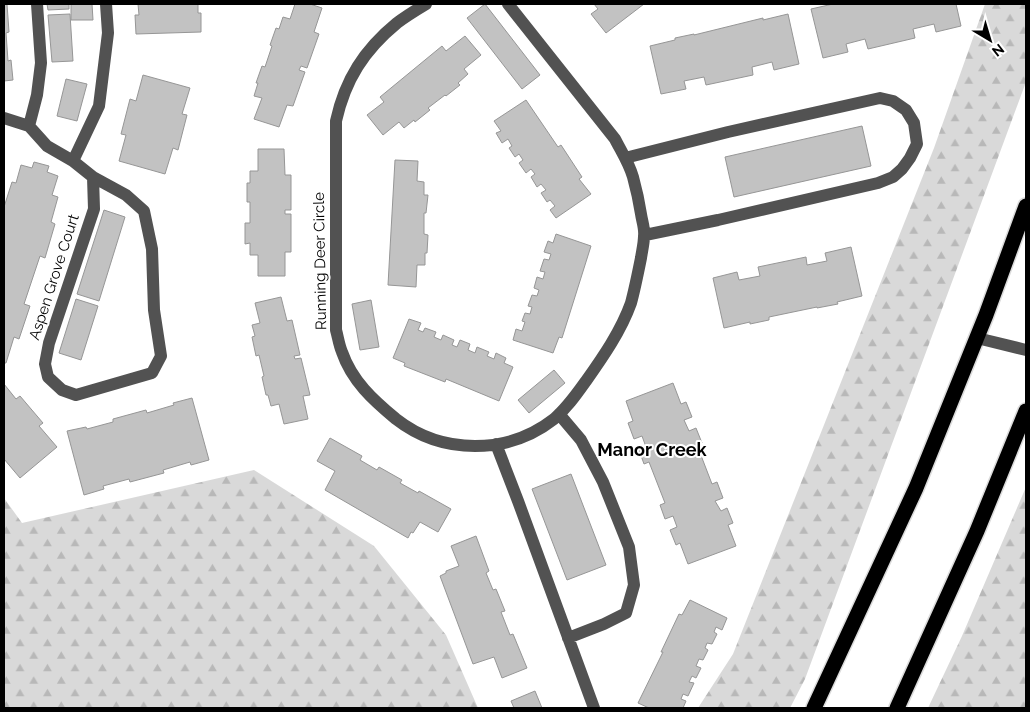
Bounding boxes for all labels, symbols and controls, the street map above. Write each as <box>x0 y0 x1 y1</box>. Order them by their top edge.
north arrow <box>965 15 1015 65</box>
text: N <box>989 41 1007 60</box>
street label: Running Deer Circle <box>310 192 330 330</box>
street label: Aspen Grove Court <box>25 212 83 342</box>
district label: Manor Creek <box>597 439 708 460</box>

